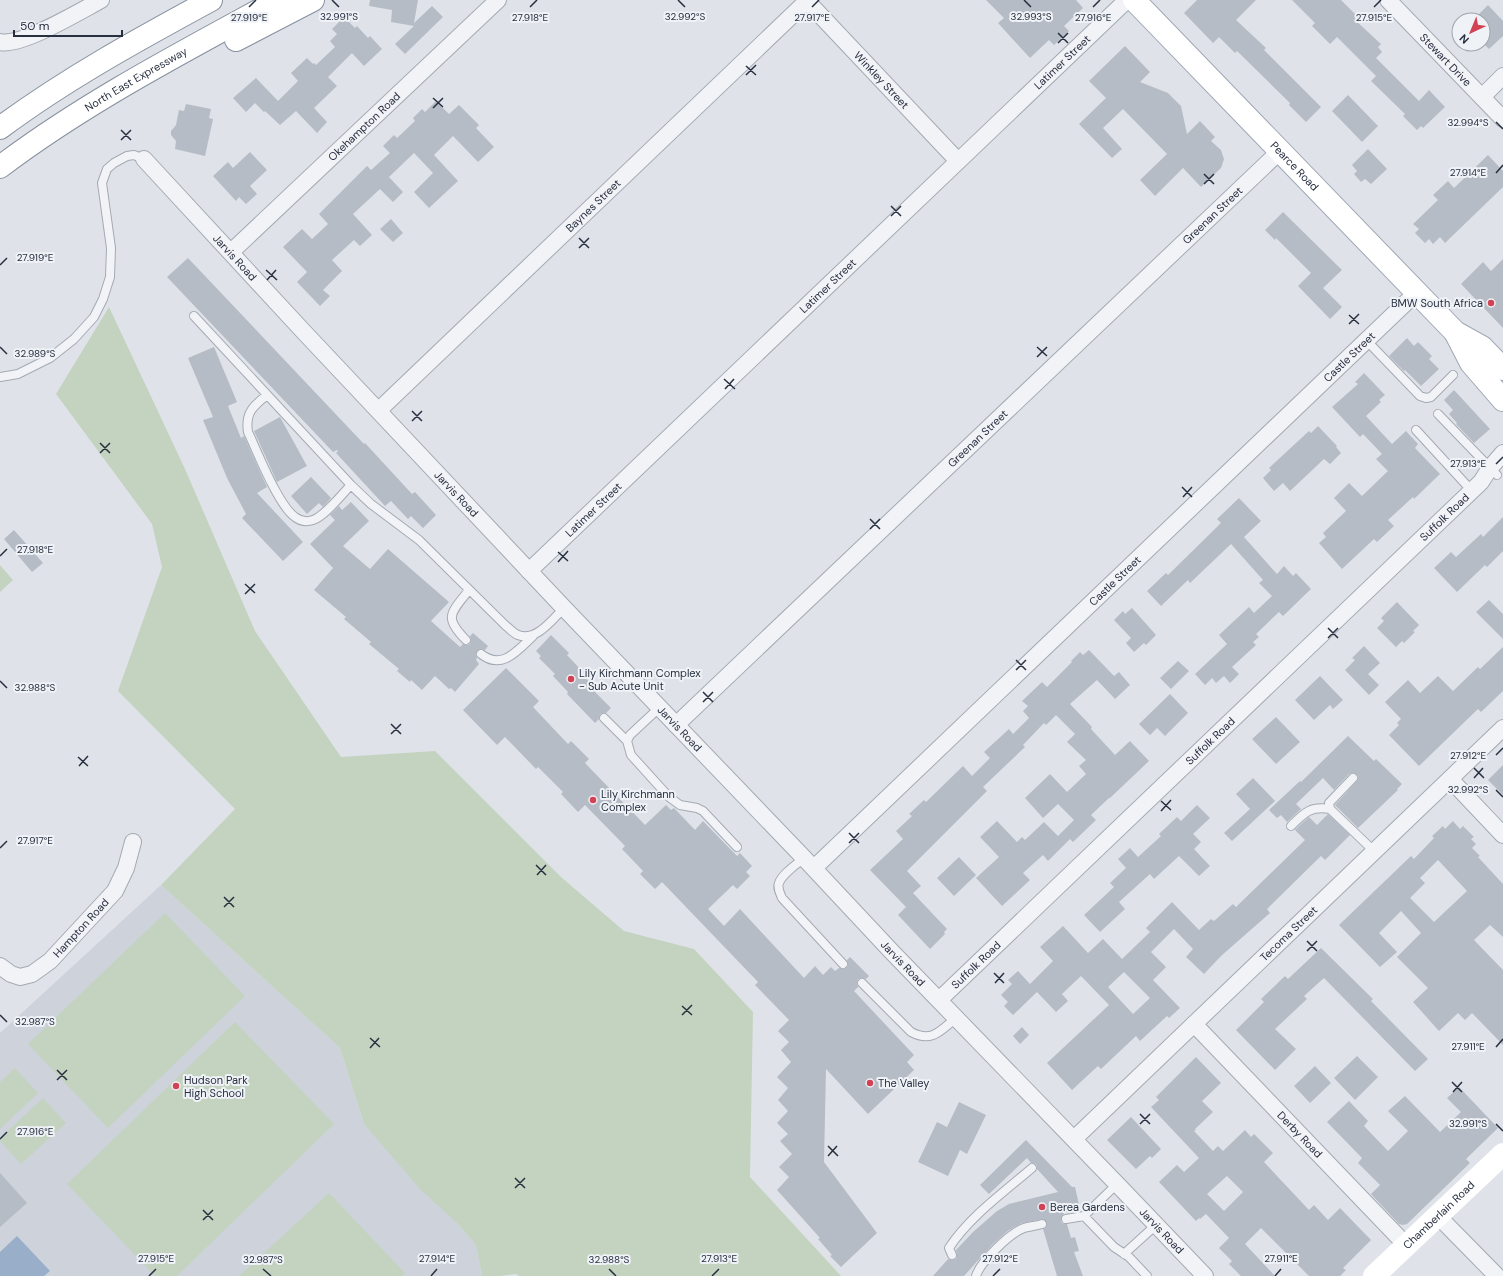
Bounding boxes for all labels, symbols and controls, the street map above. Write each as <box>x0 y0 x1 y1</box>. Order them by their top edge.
text: 32.991°S <box>320 10 358 23</box>
text: 32.992°S <box>665 10 706 23</box>
text: 32.993°S <box>1011 10 1052 23</box>
text: 27.919°E <box>231 11 268 24</box>
text: 27.918°E <box>512 11 549 24</box>
text: 27.917°E <box>794 11 830 24</box>
text: 27.916°E <box>1075 11 1112 24</box>
text: 27.915°E <box>1356 11 1393 24</box>
scale bar <box>14 12 122 38</box>
north arrow <box>1451 12 1491 52</box>
text: 50 m <box>20 18 49 34</box>
street label: Stewart Drive <box>1417 30 1474 89</box>
text: N <box>1456 31 1472 47</box>
street label: Latimer Street <box>1031 32 1093 92</box>
street label: North East Expressway <box>82 44 190 114</box>
street label: Winkley Street <box>851 48 912 112</box>
street label: Okehampton Road <box>325 89 403 164</box>
text: 32.994°S <box>1447 116 1489 129</box>
street label: Pearce Road <box>1268 138 1322 194</box>
text: 27.914°E <box>1450 166 1487 179</box>
street label: Baynes Street <box>563 176 623 235</box>
street label: Greenan Street <box>1180 183 1245 247</box>
street label: Jarvis Road <box>210 231 260 284</box>
text: 27.919°E <box>17 251 54 264</box>
street label: Latimer Street <box>797 256 859 316</box>
place label: BMW South Africa <box>1391 296 1483 310</box>
marker: BMW South Africa <box>1486 298 1496 308</box>
street label: Castle Street <box>1320 329 1378 385</box>
text: 32.989°S <box>15 347 56 360</box>
street label: Greenan Street <box>945 407 1010 470</box>
text: 27.913°E <box>1450 457 1486 470</box>
street label: Jarvis Road <box>431 468 482 520</box>
street label: Latimer Street <box>562 479 625 540</box>
street label: Suffolk Road <box>1417 490 1472 544</box>
text: 27.918°E <box>17 543 54 556</box>
street label: Castle Street <box>1086 553 1144 609</box>
place label: Lily Kirchmann Complex - Sub Acute Unit <box>579 666 701 693</box>
marker: Lily Kirchmann Complex - Sub Acute Unit <box>566 674 576 684</box>
text: 32.988°S <box>15 681 56 694</box>
street label: Jarvis Road <box>655 703 705 754</box>
street label: Suffolk Road <box>1182 714 1238 768</box>
text: 27.912°E <box>1450 749 1486 762</box>
text: 32.992°S <box>1448 783 1489 796</box>
place label: Lily Kirchmann Complex <box>601 787 675 814</box>
marker: Lily Kirchmann Complex <box>588 795 598 805</box>
text: 27.917°E <box>17 834 53 847</box>
street label: Hampton Road <box>50 895 112 960</box>
street label: Tecoma Street <box>1257 903 1320 964</box>
street label: Jarvis Road <box>878 938 928 989</box>
street label: Suffolk Road <box>948 938 1004 992</box>
text: 32.987°S <box>15 1015 55 1028</box>
text: 27.911°E <box>1451 1040 1485 1053</box>
place label: Hudson Park High School <box>184 1073 248 1100</box>
place label: The Valley <box>878 1076 929 1090</box>
marker: The Valley <box>865 1078 875 1088</box>
marker: Hudson Park High School <box>171 1081 181 1091</box>
street label: Derby Road <box>1274 1108 1325 1161</box>
text: 32.991°S <box>1449 1117 1487 1130</box>
text: 27.916°E <box>17 1125 54 1138</box>
street label: Chamberlain Road <box>1400 1178 1477 1252</box>
place label: Berea Gardens <box>1050 1200 1125 1214</box>
marker: Berea Gardens <box>1037 1202 1047 1212</box>
street label: Jarvis Road <box>1137 1205 1187 1257</box>
text: 27.915°E <box>138 1252 175 1265</box>
text: 27.914°E <box>419 1252 456 1265</box>
text: 27.913°E <box>701 1252 737 1265</box>
text: 27.912°E <box>982 1252 1018 1265</box>
text: 27.911°E <box>1264 1252 1298 1265</box>
text: 32.987°S <box>243 1253 283 1266</box>
text: 32.988°S <box>589 1253 630 1266</box>

